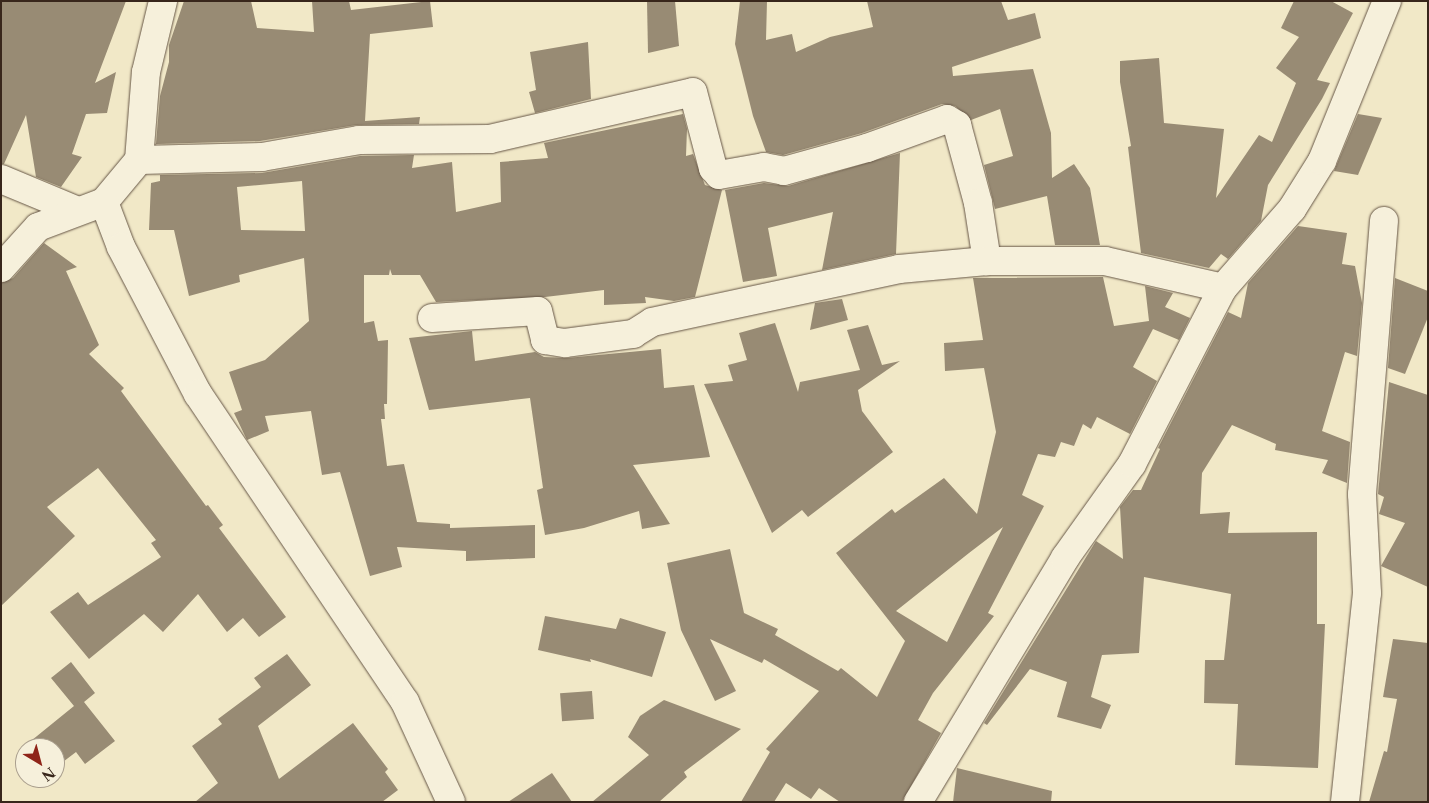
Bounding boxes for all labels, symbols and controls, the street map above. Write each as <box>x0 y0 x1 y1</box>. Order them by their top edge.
north arrow <box>15 738 65 788</box>
text: N <box>38 763 59 785</box>

